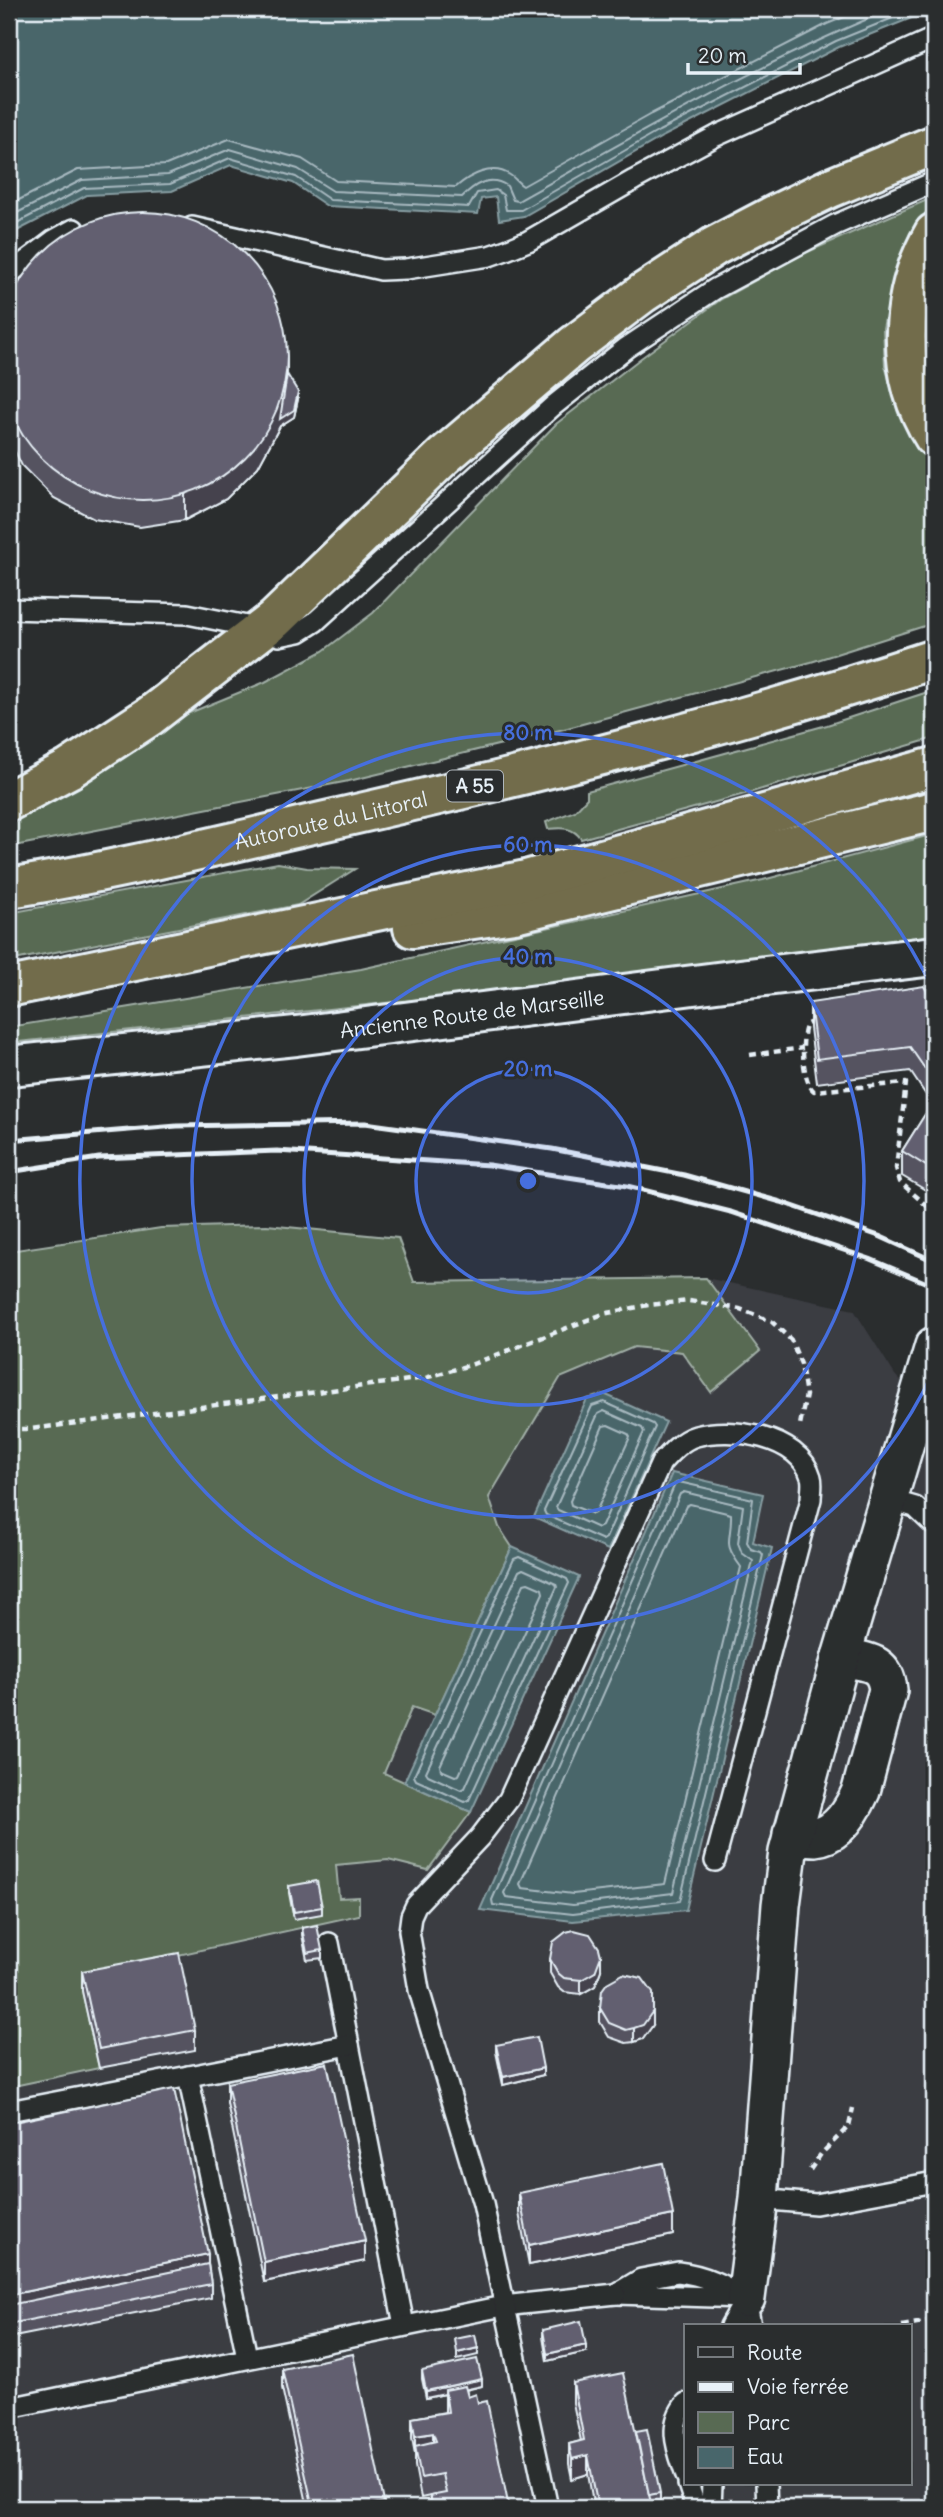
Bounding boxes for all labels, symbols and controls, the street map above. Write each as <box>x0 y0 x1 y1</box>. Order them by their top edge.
scale bar <box>688 32 800 76</box>
text: 20 m <box>698 42 747 69</box>
text: 80 m <box>503 719 553 746</box>
road number: A 55 <box>447 771 503 802</box>
street label: Autoroute du Littoral <box>232 785 430 855</box>
text: 60 m <box>503 831 553 858</box>
text: 40 m <box>503 943 553 970</box>
street label: Ancienne Route de Marseille <box>338 983 606 1044</box>
text: 20 m <box>504 1055 553 1082</box>
centre of rings <box>516 1169 540 1193</box>
legend <box>684 2324 912 2486</box>
text: Route <box>747 2339 802 2366</box>
text: Voie ferrée <box>747 2373 849 2400</box>
text: Parc <box>747 2409 790 2436</box>
text: Eau <box>747 2443 783 2470</box>

